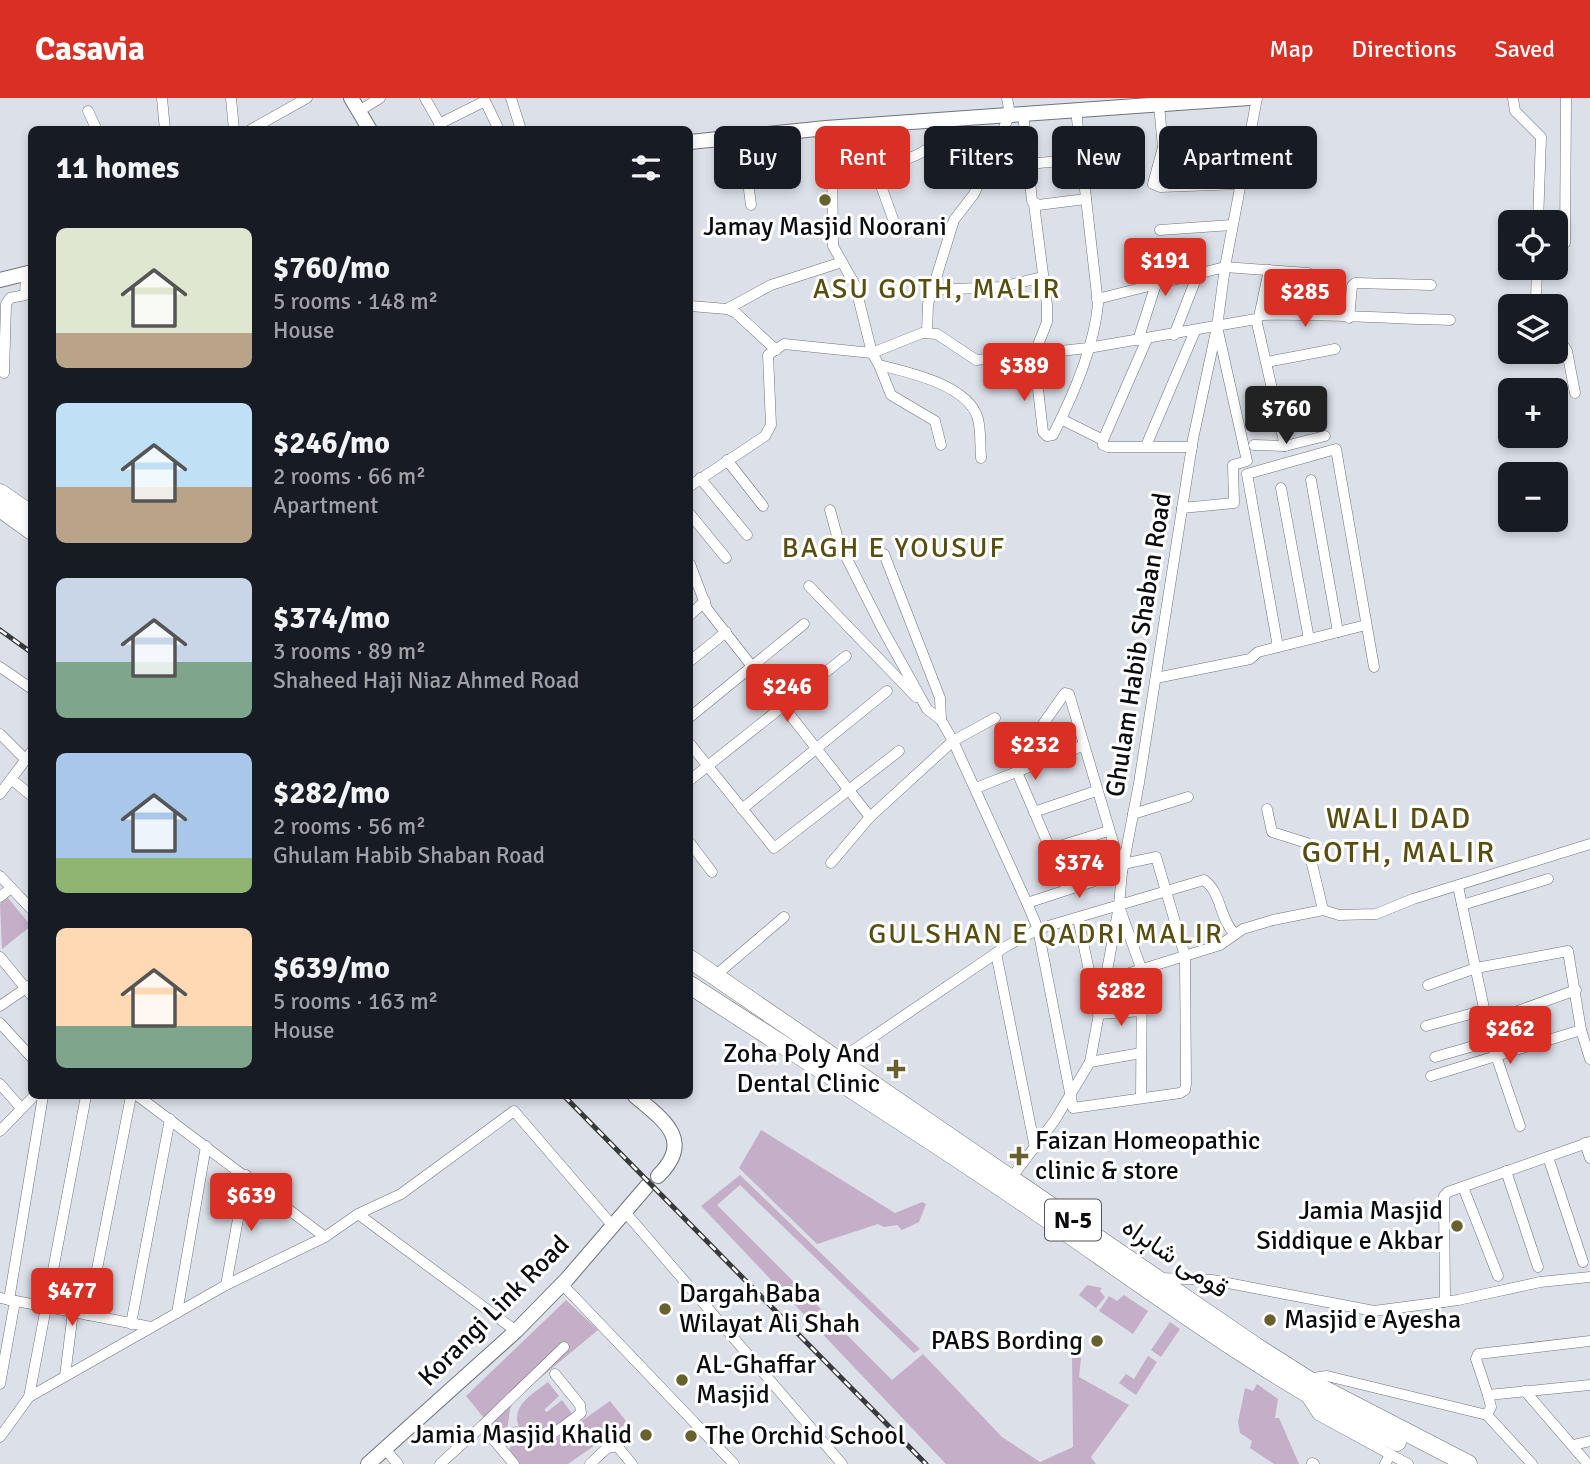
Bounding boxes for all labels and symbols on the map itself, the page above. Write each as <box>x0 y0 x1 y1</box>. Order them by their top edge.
marker: Jamay Masjid Noorani <box>817 192 833 208</box>
place label: Jamay Masjid Noorani <box>703 211 947 243</box>
pin: $191 <box>1124 238 1206 298</box>
pin: $285 <box>1264 270 1346 329</box>
district label: ASU GOTH, MALIR <box>813 272 1061 306</box>
pin: $389 <box>983 344 1065 403</box>
pin: $760 <box>1245 386 1327 446</box>
street label: Ghulam Habib Shaban Road <box>1099 491 1179 799</box>
district label: BAGH E YOUSUF <box>782 531 1006 565</box>
pin: $246 <box>746 664 828 724</box>
pin: $232 <box>994 722 1076 782</box>
district label: WALI DAD GOTH, MALIR <box>1302 800 1496 871</box>
pin: $374 <box>1038 840 1120 900</box>
district label: GULSHAN E QADRI MALIR <box>868 917 1224 951</box>
pin: $282 <box>1080 968 1162 1028</box>
pin: $262 <box>1469 1006 1551 1066</box>
place label: Zoha Poly And Dental Clinic <box>723 1038 880 1100</box>
marker: Zoha Poly And Dental Clinic <box>886 1059 906 1079</box>
place label: Faizan Homeopathic clinic & store <box>1035 1125 1260 1187</box>
marker: Faizan Homeopathic clinic & store <box>1009 1146 1029 1166</box>
pin: $639 <box>210 1174 292 1233</box>
place label: Jamia Masjid Siddique e Akbar <box>1256 1195 1443 1257</box>
road number: N-5 <box>1045 1200 1101 1240</box>
street label: قومی شاہراہ <box>1116 1211 1234 1305</box>
marker: Jamia Masjid Siddique e Akbar <box>1449 1218 1465 1234</box>
street label: Korangi Link Road <box>412 1229 576 1393</box>
pin: $477 <box>31 1268 113 1328</box>
place label: Dargah Baba Wilayat Ali Shah <box>679 1278 860 1340</box>
marker: Dargah Baba Wilayat Ali Shah <box>657 1301 673 1317</box>
place label: Masjid e Ayesha <box>1284 1304 1461 1336</box>
marker: Masjid e Ayesha <box>1262 1312 1278 1328</box>
place label: PABS Bording <box>931 1325 1083 1357</box>
marker: PABS Bording <box>1089 1333 1105 1349</box>
place label: AL-Ghaffar Masjid <box>696 1349 817 1411</box>
marker: AL-Ghaffar Masjid <box>674 1372 690 1388</box>
place label: Jamia Masjid Khalid <box>411 1419 632 1451</box>
place label: The Orchid School <box>705 1420 905 1452</box>
marker: Jamia Masjid Khalid <box>638 1427 654 1443</box>
marker: The Orchid School <box>683 1428 699 1444</box>

